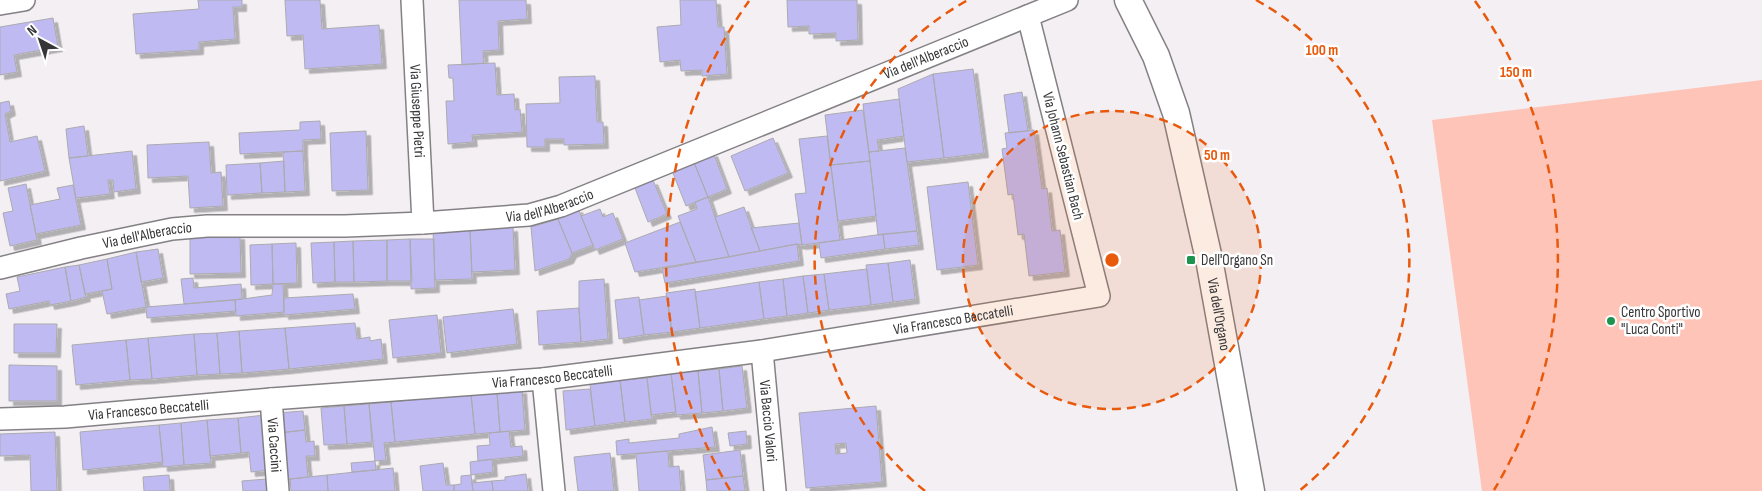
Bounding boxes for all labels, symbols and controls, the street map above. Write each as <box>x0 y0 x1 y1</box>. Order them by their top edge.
north arrow <box>15 15 65 65</box>
text: N <box>24 22 40 39</box>
street label: Via dell'Alberaccio <box>880 32 971 83</box>
text: 100 m <box>1306 41 1338 60</box>
text: 150 m <box>1500 63 1532 82</box>
street label: Via Giuseppe Pietri <box>406 64 429 158</box>
street label: Via Johann Sebastian Bach <box>1038 90 1088 222</box>
text: 50 m <box>1204 146 1230 165</box>
street label: Via dell'Alberaccio <box>505 184 596 226</box>
street label: Via dell'Alberaccio <box>101 218 193 253</box>
centre of rings <box>1103 251 1121 269</box>
place label: Dell'Organo Sn <box>1201 251 1273 270</box>
marker: Dell'Organo Sn <box>1185 254 1197 266</box>
street label: Via dell'Organo <box>1203 277 1235 352</box>
street label: Via Francesco Beccatelli <box>892 301 1015 339</box>
place label: Centro Sportivo "Luca Conti" <box>1621 303 1701 339</box>
marker: Centro Sportivo "Luca Conti" <box>1605 315 1617 327</box>
street label: Via Francesco Beccatelli <box>491 361 614 392</box>
street label: Via Baccio Valori <box>755 379 782 463</box>
street label: Via Francesco Beccatelli <box>87 395 210 424</box>
street label: Via Caccini <box>263 417 286 473</box>

